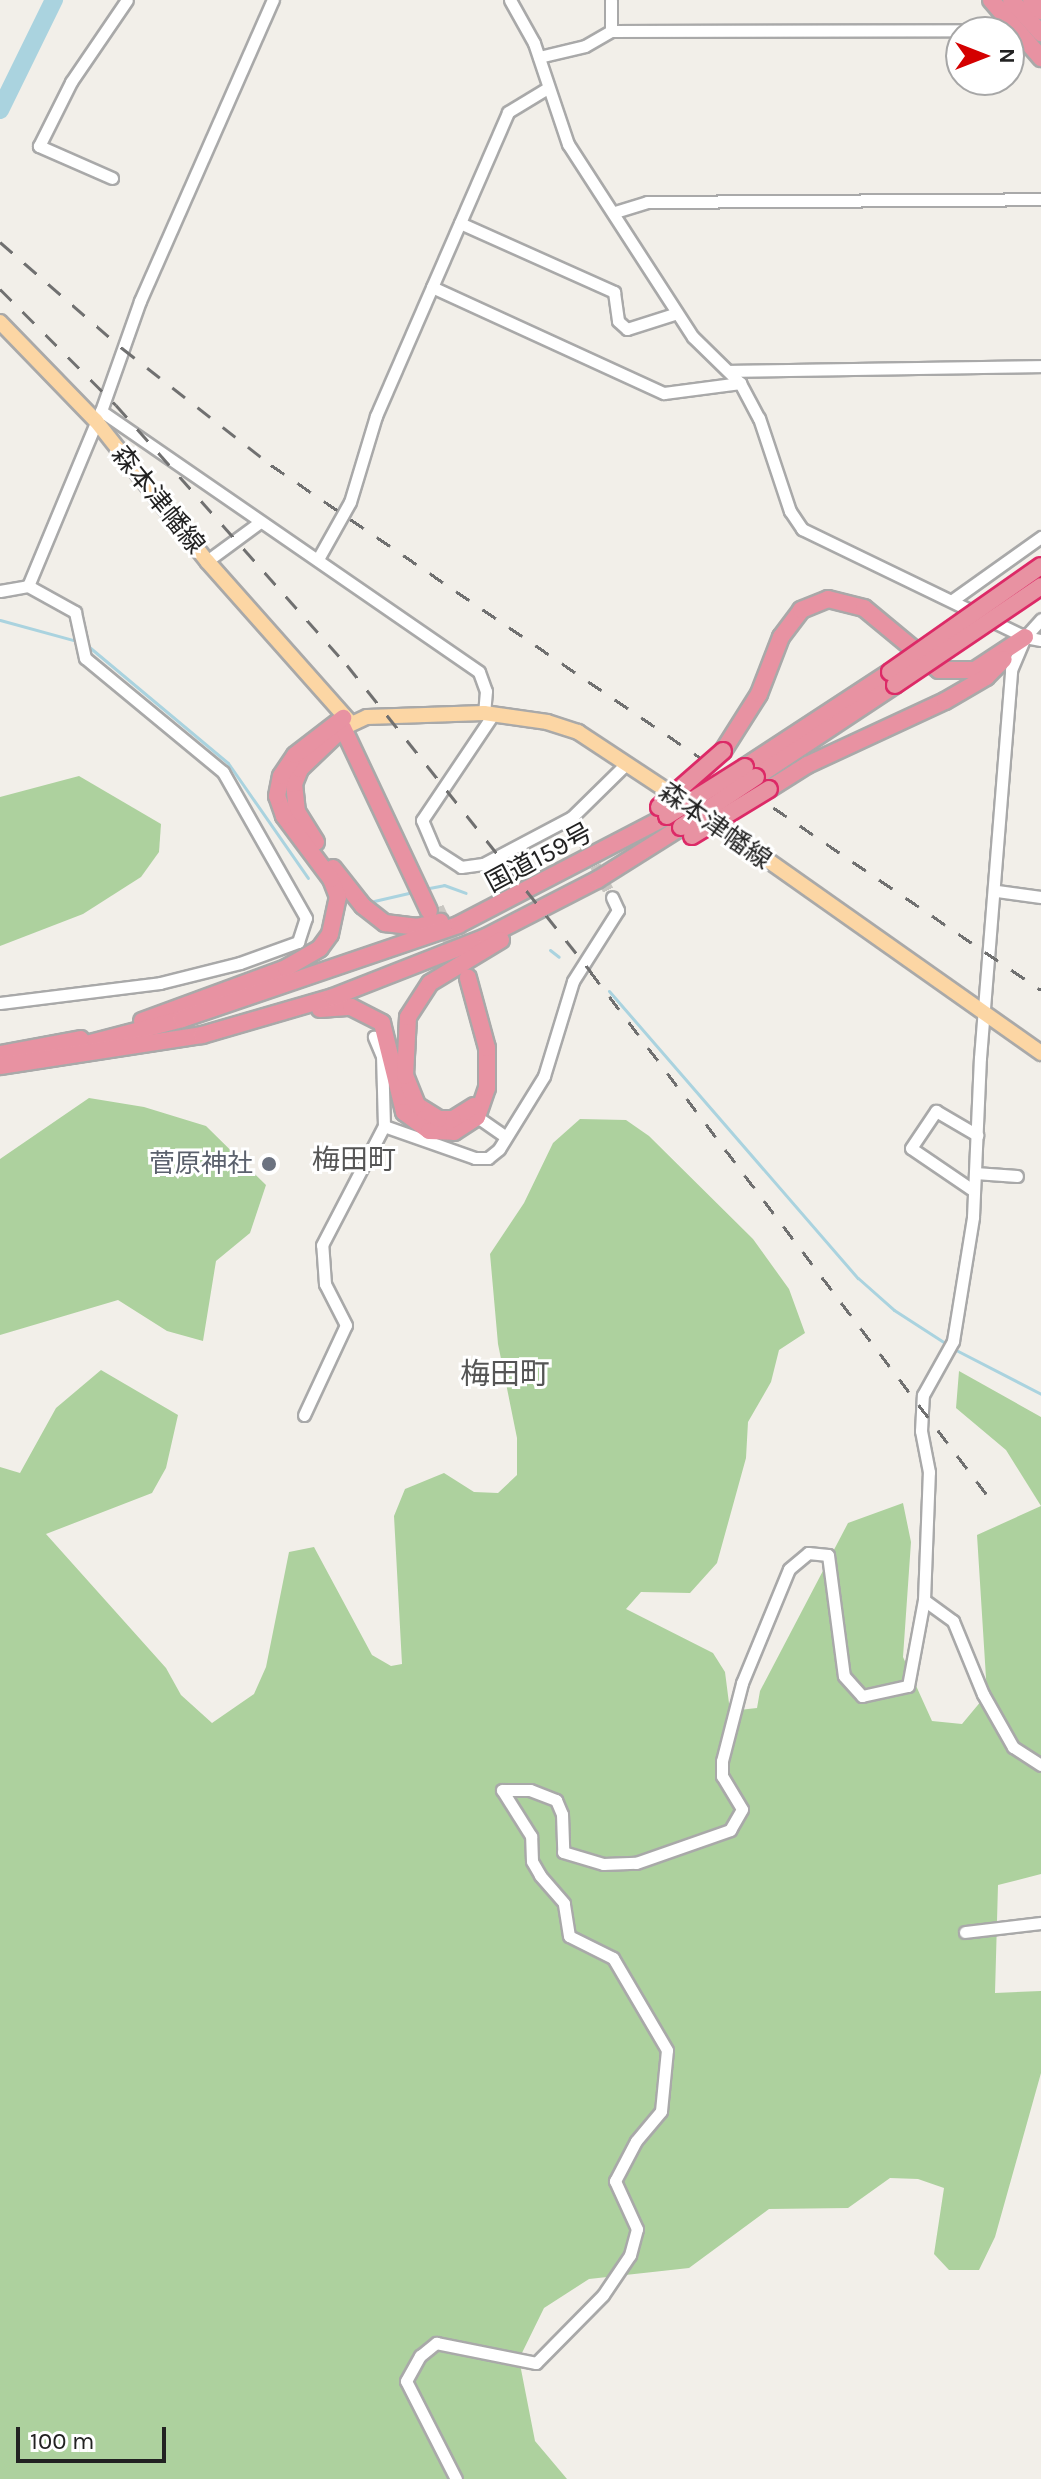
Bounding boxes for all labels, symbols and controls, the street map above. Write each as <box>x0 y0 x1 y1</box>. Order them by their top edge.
north arrow <box>945 16 1025 96</box>
text: N <box>994 48 1020 64</box>
street label: 森本津幡線 <box>105 440 211 560</box>
street label: 森本津幡線 <box>653 776 777 876</box>
street label: 国道159号 <box>480 817 598 899</box>
district label: 梅田町 <box>312 1143 396 1177</box>
place label: 菅原神社 <box>149 1148 253 1180</box>
marker: 菅原神社 <box>260 1155 278 1173</box>
district label: 梅田町 <box>460 1356 550 1392</box>
scale bar <box>20 2411 170 2461</box>
text: 100 m <box>30 2427 95 2455</box>

